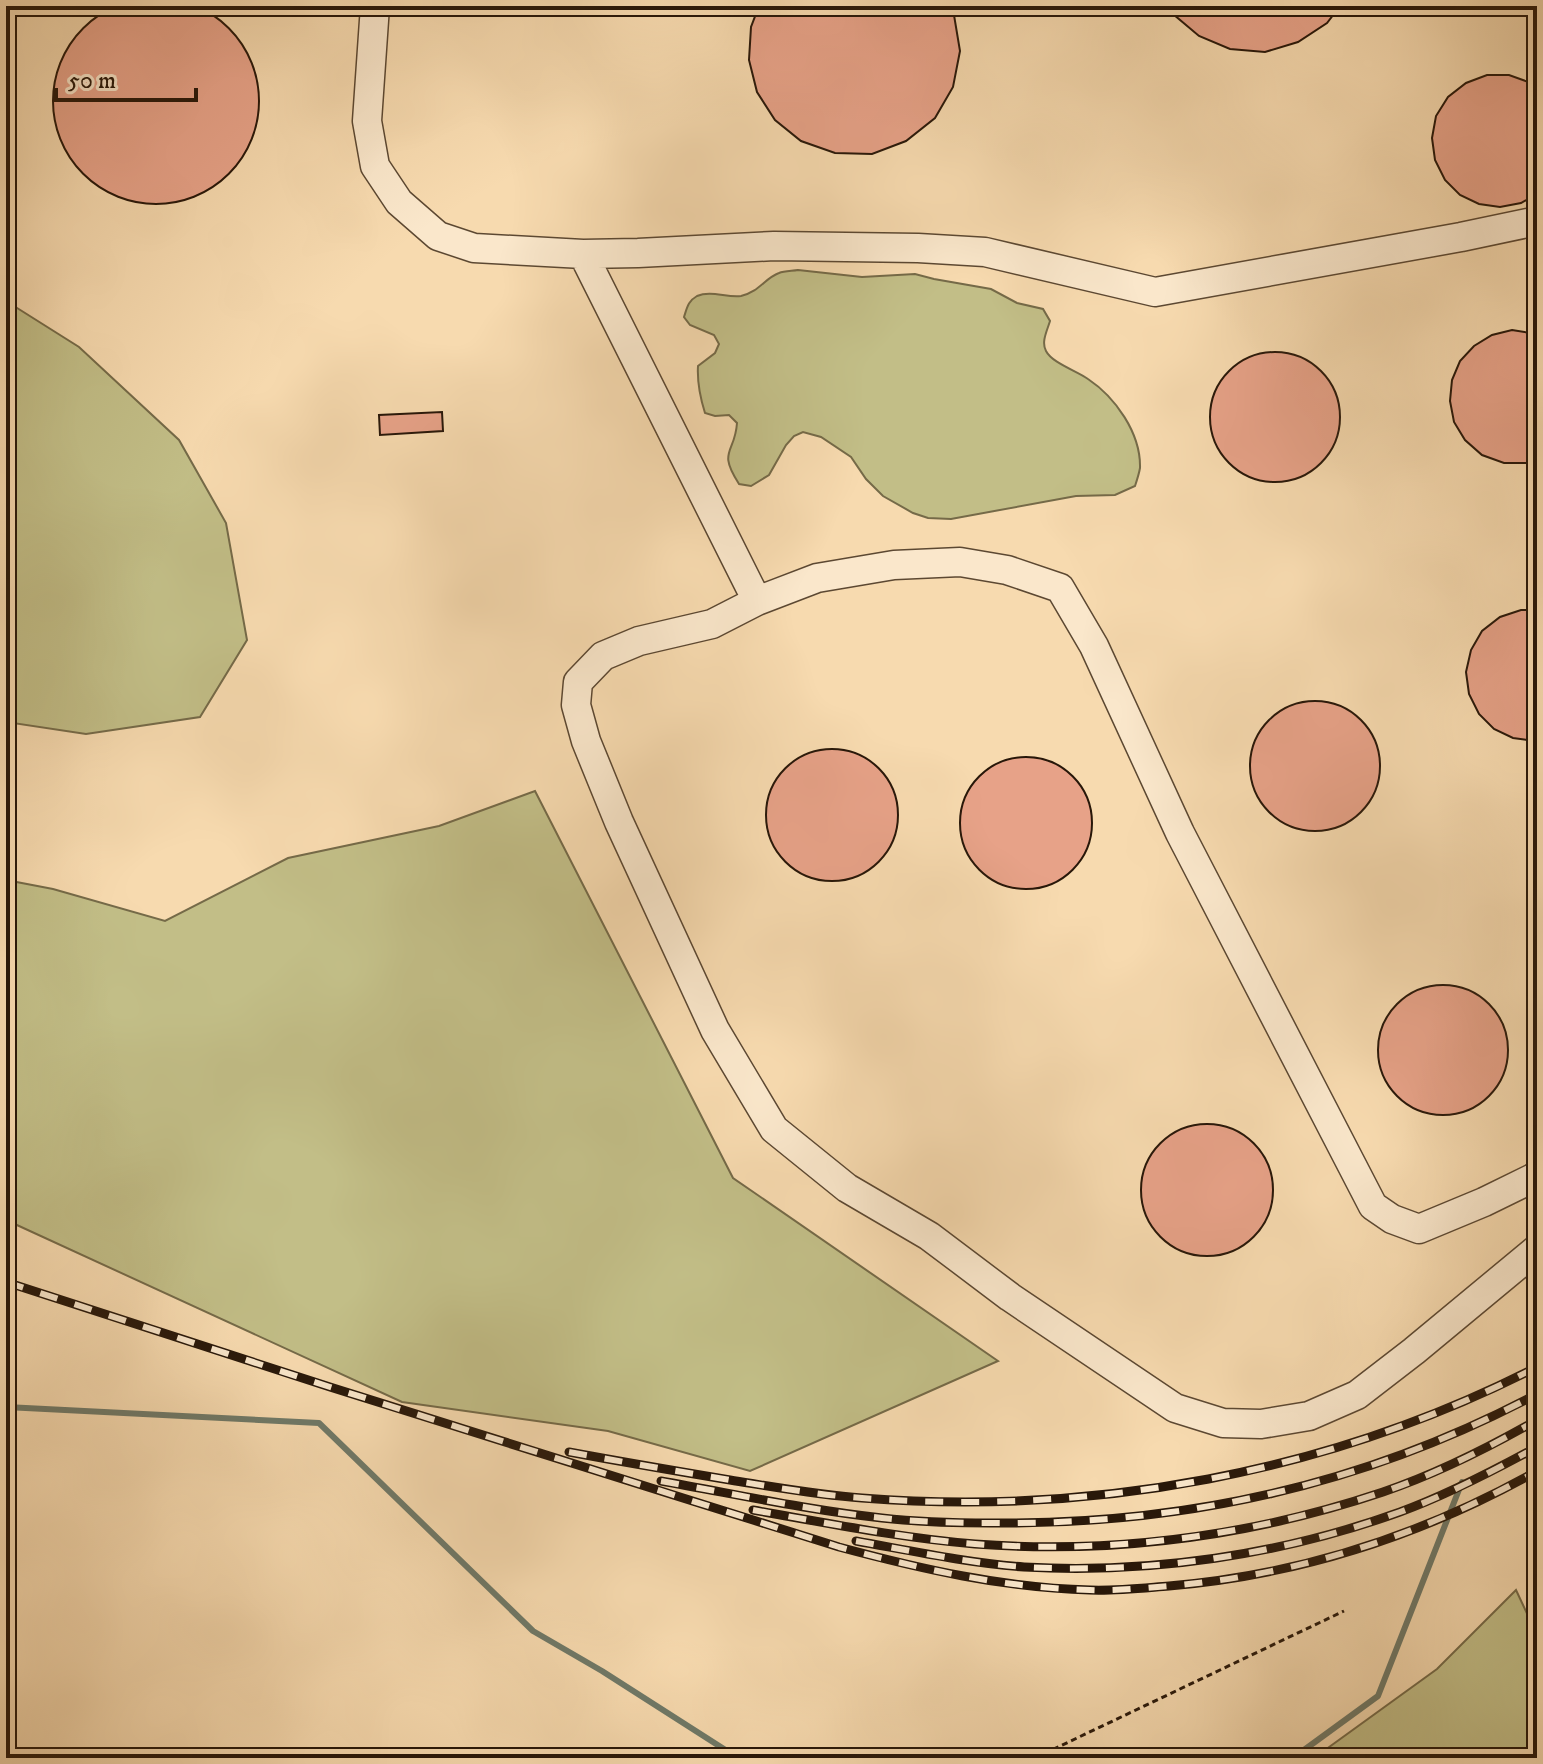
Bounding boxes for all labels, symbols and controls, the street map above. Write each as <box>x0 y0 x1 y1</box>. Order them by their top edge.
scale bar <box>56 52 196 102</box>
text: 50 m <box>68 66 116 96</box>

